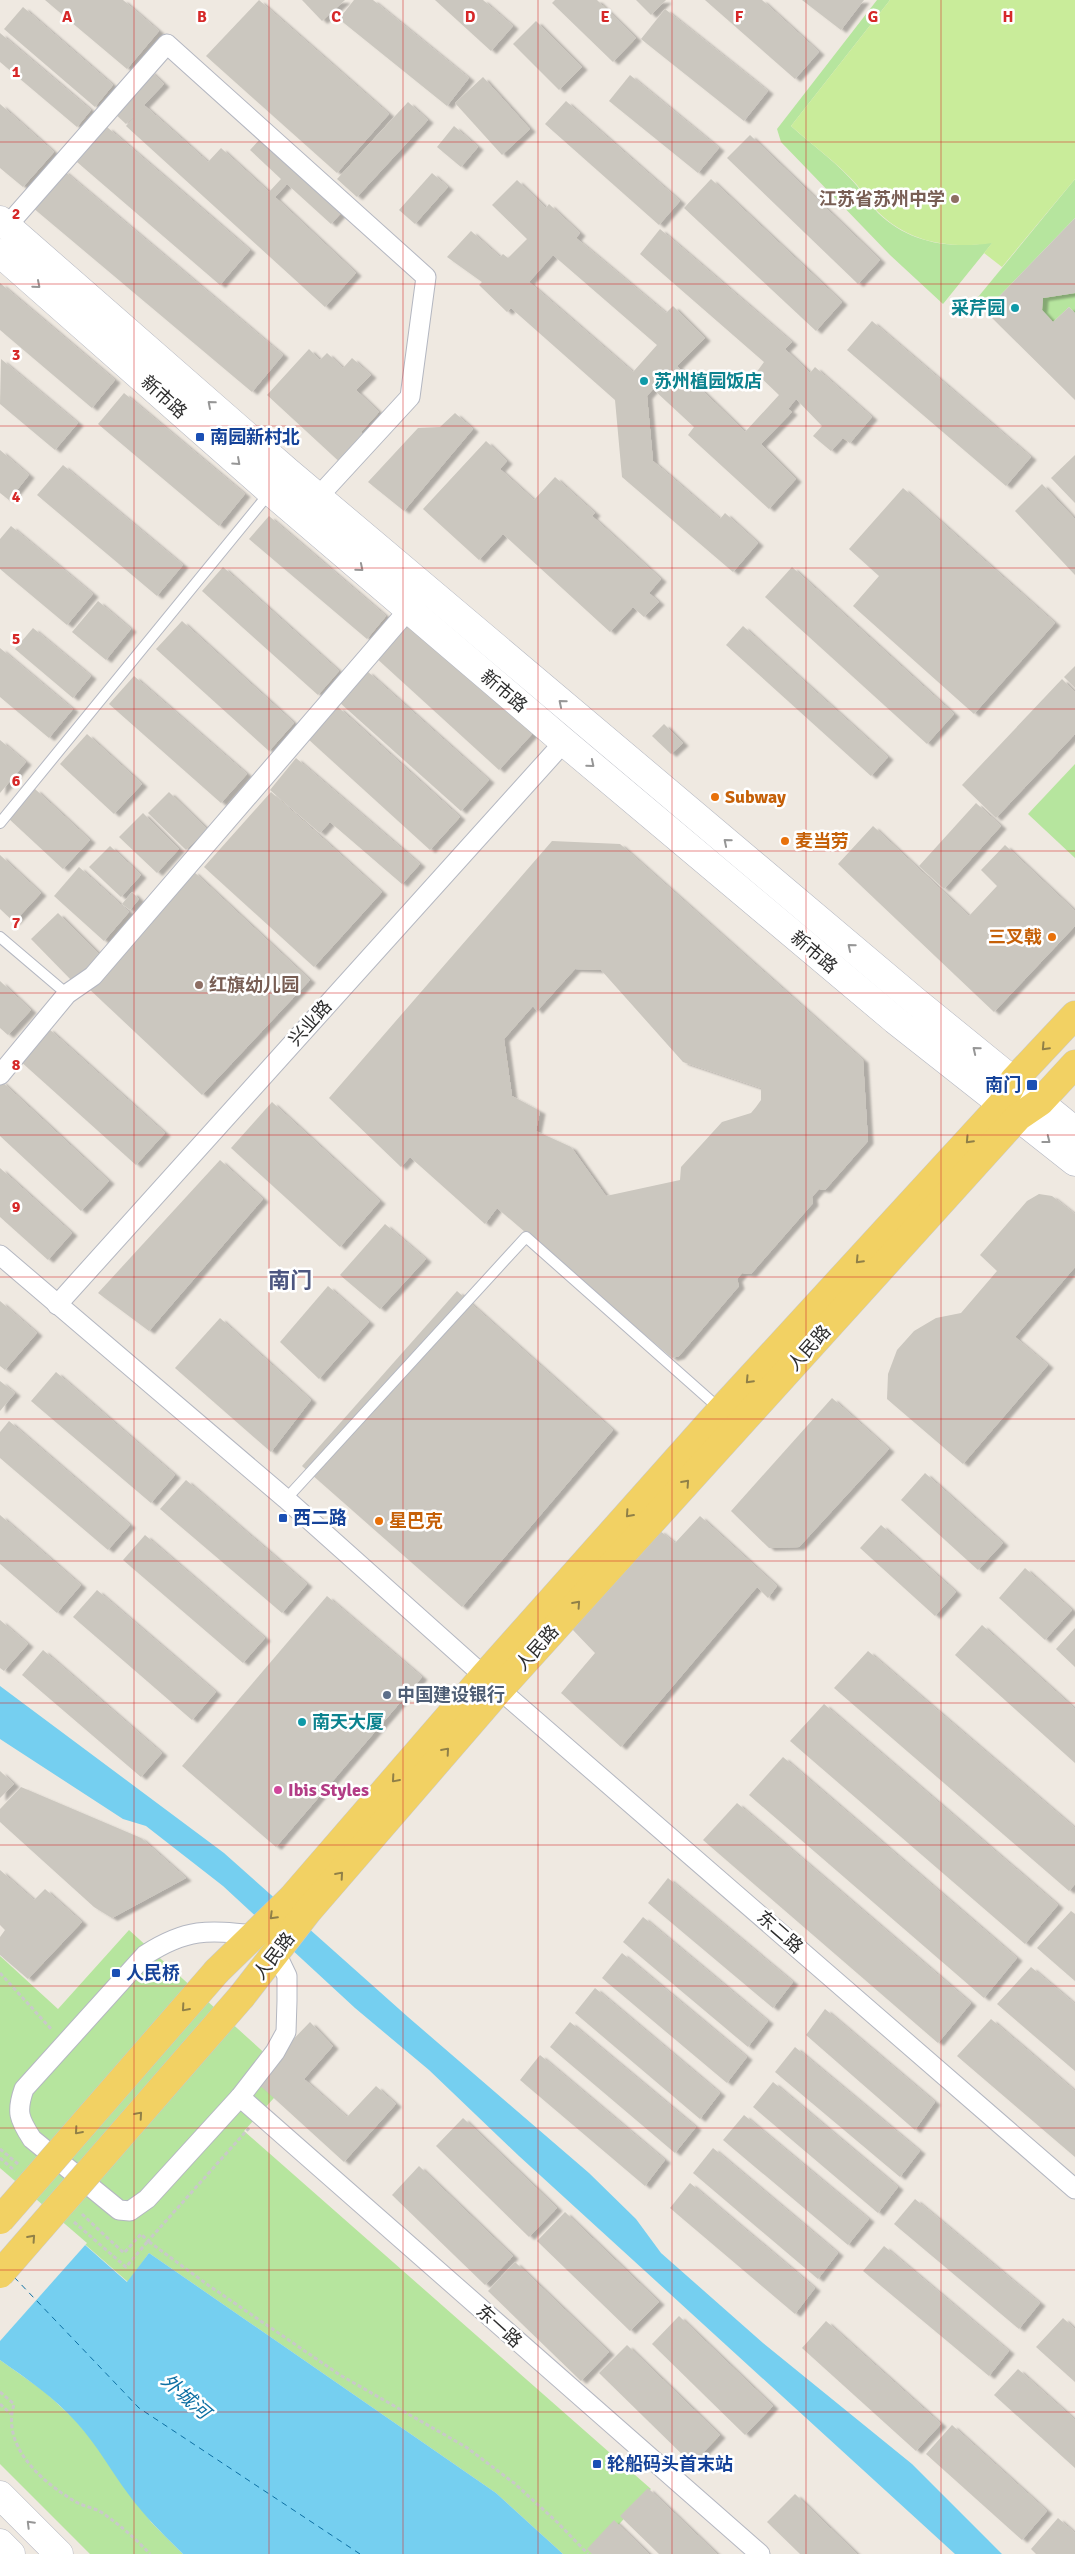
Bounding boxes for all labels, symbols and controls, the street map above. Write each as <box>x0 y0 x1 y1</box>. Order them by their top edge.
text: A <box>62 7 73 27</box>
text: B <box>197 7 207 27</box>
text: C <box>331 7 341 27</box>
text: D <box>465 7 476 27</box>
text: E <box>600 7 610 27</box>
text: F <box>735 7 744 27</box>
text: G <box>868 7 878 27</box>
text: H <box>1003 7 1013 27</box>
text: 1 <box>12 62 21 82</box>
place label: 江苏省苏州中学 <box>819 188 945 210</box>
marker: 江苏省苏州中学 <box>949 193 961 205</box>
text: 2 <box>12 204 20 224</box>
one-way arrow <box>31 279 40 288</box>
place label: 采芹园 <box>951 297 1005 319</box>
marker: 采芹园 <box>1009 302 1021 314</box>
text: 3 <box>12 345 20 365</box>
place label: 苏州植园饭店 <box>654 370 762 392</box>
street label: 新市路 <box>137 371 191 423</box>
marker: 苏州植园饭店 <box>638 375 650 387</box>
one-way arrow <box>208 401 217 410</box>
place label: 南园新村北 <box>210 426 300 448</box>
marker: 南园新村北 <box>194 431 206 443</box>
one-way arrow <box>232 456 241 465</box>
text: 4 <box>12 487 21 507</box>
one-way arrow <box>355 562 364 571</box>
text: 5 <box>12 629 20 649</box>
street label: 新市路 <box>476 665 532 717</box>
one-way arrow <box>559 701 568 709</box>
one-way arrow <box>585 759 594 768</box>
text: 6 <box>12 771 21 791</box>
place label: Subway <box>725 786 786 808</box>
marker: Subway <box>709 791 721 803</box>
place label: 麦当劳 <box>795 830 849 852</box>
marker: 麦当劳 <box>779 835 791 847</box>
one-way arrow <box>723 838 732 847</box>
text: 7 <box>12 913 21 933</box>
street label: 新市路 <box>786 926 842 978</box>
place label: 三叉戟 <box>988 926 1042 948</box>
marker: 三叉戟 <box>1046 931 1058 943</box>
one-way arrow <box>847 943 856 952</box>
place label: 红旗幼儿园 <box>209 974 299 996</box>
marker: 红旗幼儿园 <box>193 979 205 991</box>
street label: 兴业路 <box>284 996 336 1050</box>
one-way arrow <box>1042 1042 1051 1051</box>
one-way arrow <box>972 1047 982 1056</box>
text: 8 <box>12 1055 21 1075</box>
place label: 南门 <box>985 1074 1021 1096</box>
marker: 南门 <box>1025 1078 1039 1092</box>
one-way arrow <box>1041 1134 1050 1142</box>
one-way arrow <box>966 1135 975 1144</box>
text: 9 <box>12 1197 21 1217</box>
one-way arrow <box>856 1254 865 1263</box>
district label: 南门 <box>268 1267 312 1294</box>
street label: 人民路 <box>783 1321 835 1375</box>
one-way arrow <box>746 1374 755 1383</box>
one-way arrow <box>680 1480 689 1489</box>
place label: 西二路 <box>293 1507 347 1529</box>
one-way arrow <box>626 1508 635 1517</box>
place label: 星巴克 <box>389 1510 443 1532</box>
marker: 西二路 <box>277 1512 289 1524</box>
marker: 星巴克 <box>373 1515 385 1527</box>
one-way arrow <box>571 1600 580 1609</box>
street label: 人民路 <box>511 1621 563 1675</box>
place label: 中国建设银行 <box>397 1684 505 1706</box>
marker: 中国建设银行 <box>381 1689 393 1701</box>
place label: 南天大厦 <box>312 1711 384 1733</box>
marker: 南天大厦 <box>296 1716 308 1728</box>
one-way arrow <box>440 1748 449 1757</box>
one-way arrow <box>392 1773 400 1782</box>
place label: Ibis Styles <box>288 1779 369 1801</box>
marker: Ibis Styles <box>272 1784 284 1796</box>
one-way arrow <box>334 1871 343 1880</box>
street label: 东二路 <box>752 1906 808 1958</box>
one-way arrow <box>270 1911 279 1920</box>
street label: 人民路 <box>249 1928 299 1984</box>
place label: 人民桥 <box>126 1962 180 1984</box>
marker: 人民桥 <box>110 1967 122 1979</box>
one-way arrow <box>182 2003 191 2012</box>
one-way arrow <box>133 2112 142 2121</box>
one-way arrow <box>75 2125 84 2134</box>
one-way arrow <box>27 2234 36 2243</box>
street label: 东一路 <box>472 2300 526 2352</box>
water label: 外城河 <box>156 2369 218 2427</box>
place label: 轮船码头首末站 <box>607 2453 733 2475</box>
marker: 轮船码头首末站 <box>591 2458 603 2470</box>
one-way arrow <box>26 2521 35 2530</box>

